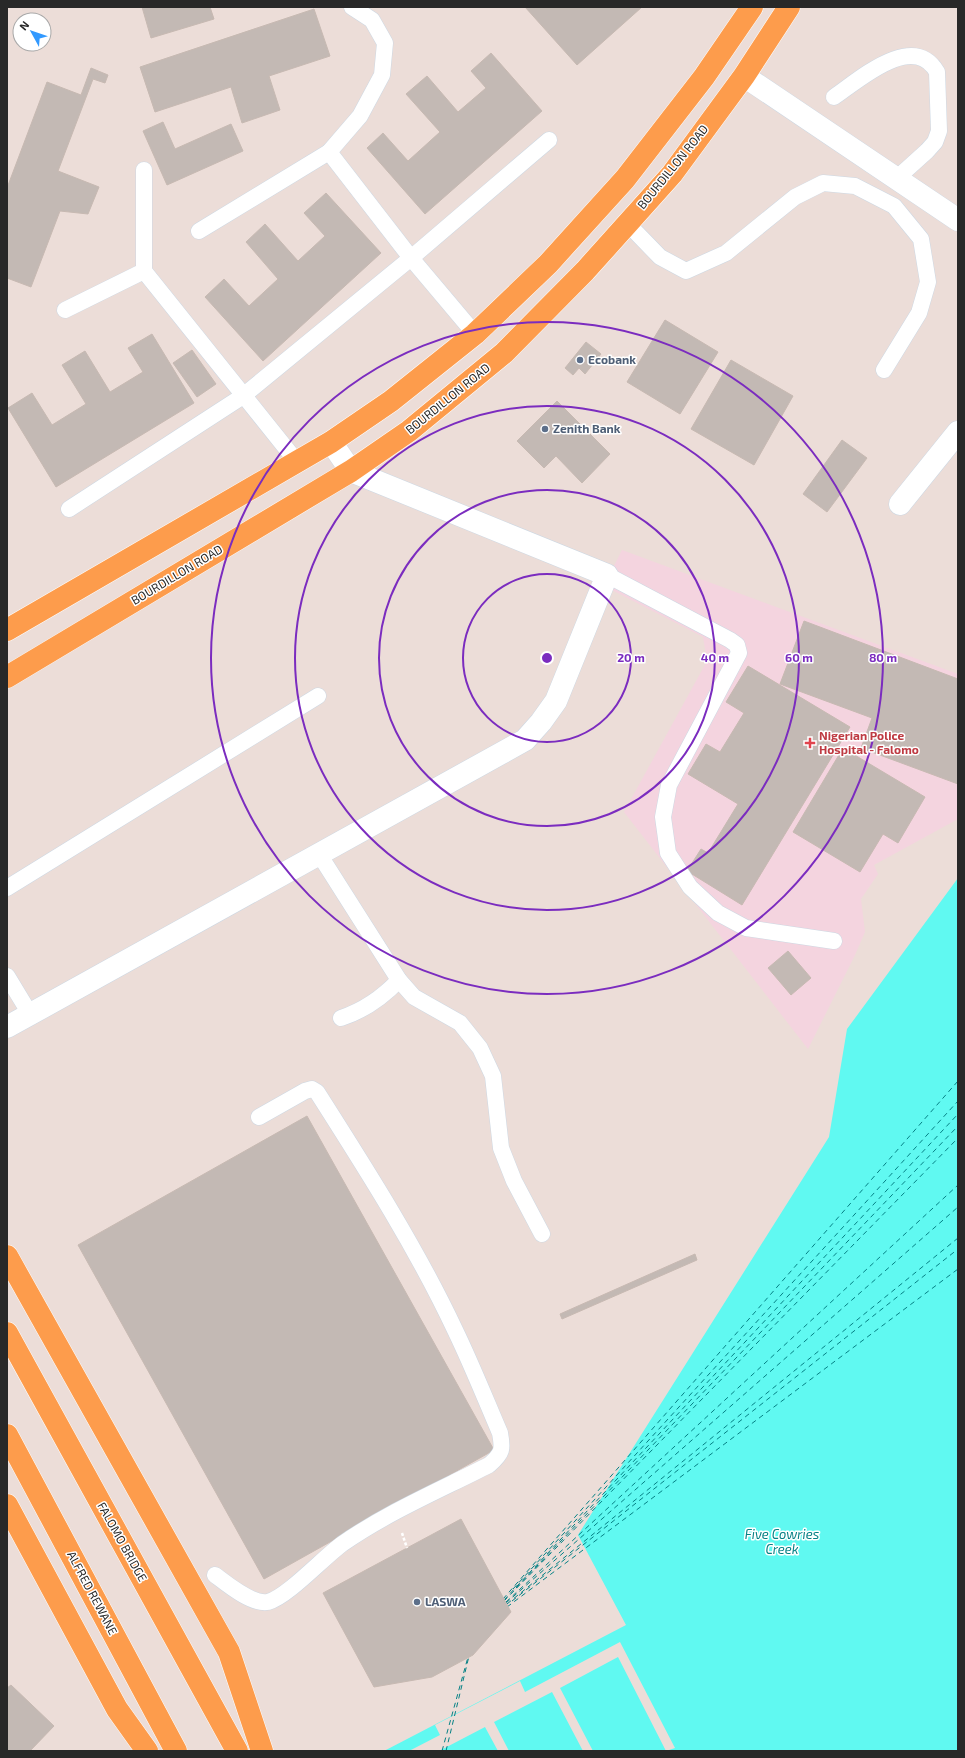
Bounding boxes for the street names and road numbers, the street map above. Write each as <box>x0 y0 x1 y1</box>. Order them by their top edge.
street label: BOURDILLON ROAD <box>634 121 710 211</box>
street label: BOURDILLON ROAD <box>403 360 492 436</box>
street label: BOURDILLON ROAD <box>128 541 225 607</box>
street label: FALOMO BRIDGE <box>95 1499 151 1584</box>
street label: ALFRED REWANE <box>65 1548 121 1637</box>

